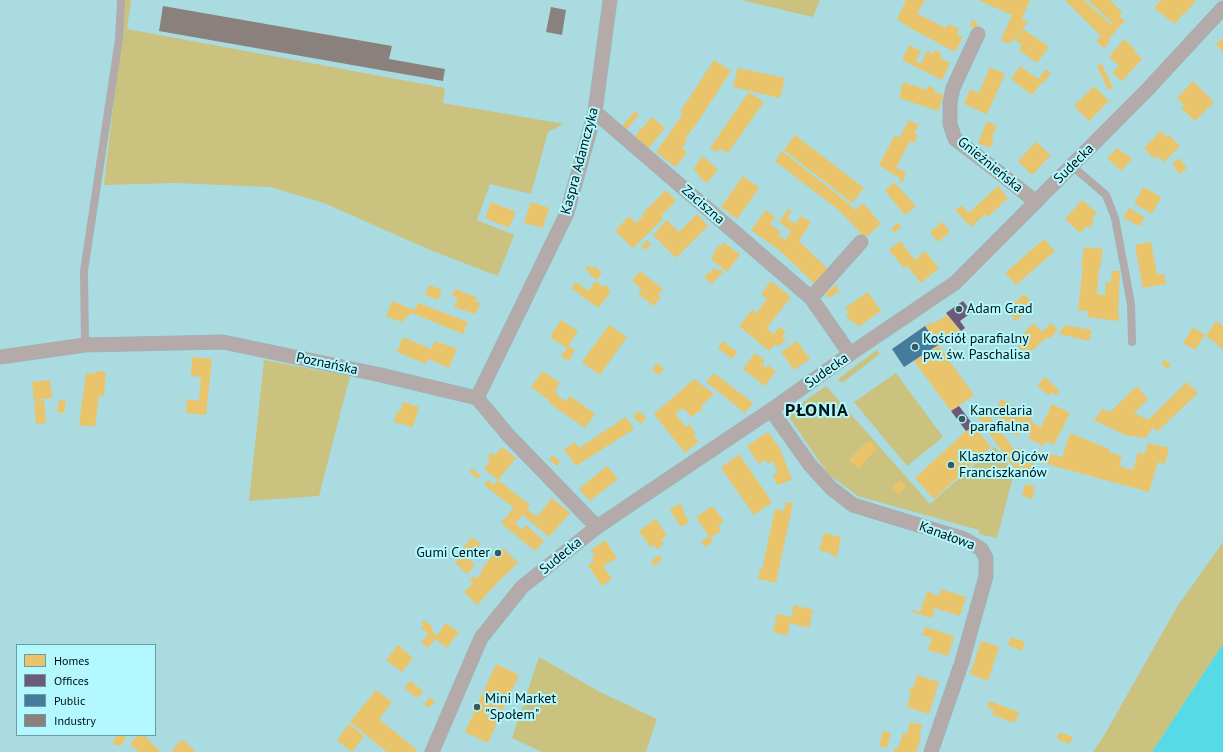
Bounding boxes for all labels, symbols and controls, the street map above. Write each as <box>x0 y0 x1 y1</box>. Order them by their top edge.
street label: Kaspra Adamczyka <box>558 105 602 217</box>
street label: Gnieźnieńska <box>954 134 1026 196</box>
street label: Sudecka <box>1051 141 1097 187</box>
street label: Zaciszna <box>678 182 728 228</box>
place label: Adam Grad <box>967 301 1033 317</box>
marker: Adam Grad <box>954 304 964 314</box>
place label: Kościół parafialny pw. św. Paschalisa <box>923 331 1030 364</box>
marker: Kościół parafialny pw. św. Paschalisa <box>910 342 920 352</box>
street label: Poznańska <box>295 349 359 379</box>
street label: Sudecka <box>802 350 852 392</box>
district label: PŁONIA <box>785 400 849 422</box>
place label: Kancelaria parafialna <box>970 403 1032 436</box>
marker: Kancelaria parafialna <box>957 414 967 424</box>
place label: Klasztor Ojców Franciszkanów <box>959 449 1048 482</box>
marker: Klasztor Ojców Franciszkanów <box>946 460 956 470</box>
street label: Kanałowa <box>917 518 977 554</box>
street label: Sudecka <box>537 534 585 578</box>
place label: Gumi Center <box>416 545 490 561</box>
marker: Gumi Center <box>493 548 503 558</box>
legend <box>16 644 156 736</box>
text: Homes <box>54 653 89 668</box>
text: Offices <box>54 673 89 688</box>
place label: Mini Market "Społem" <box>485 691 556 724</box>
text: Public <box>54 693 85 708</box>
marker: Mini Market "Społem" <box>472 702 482 712</box>
text: Industry <box>54 713 96 728</box>

